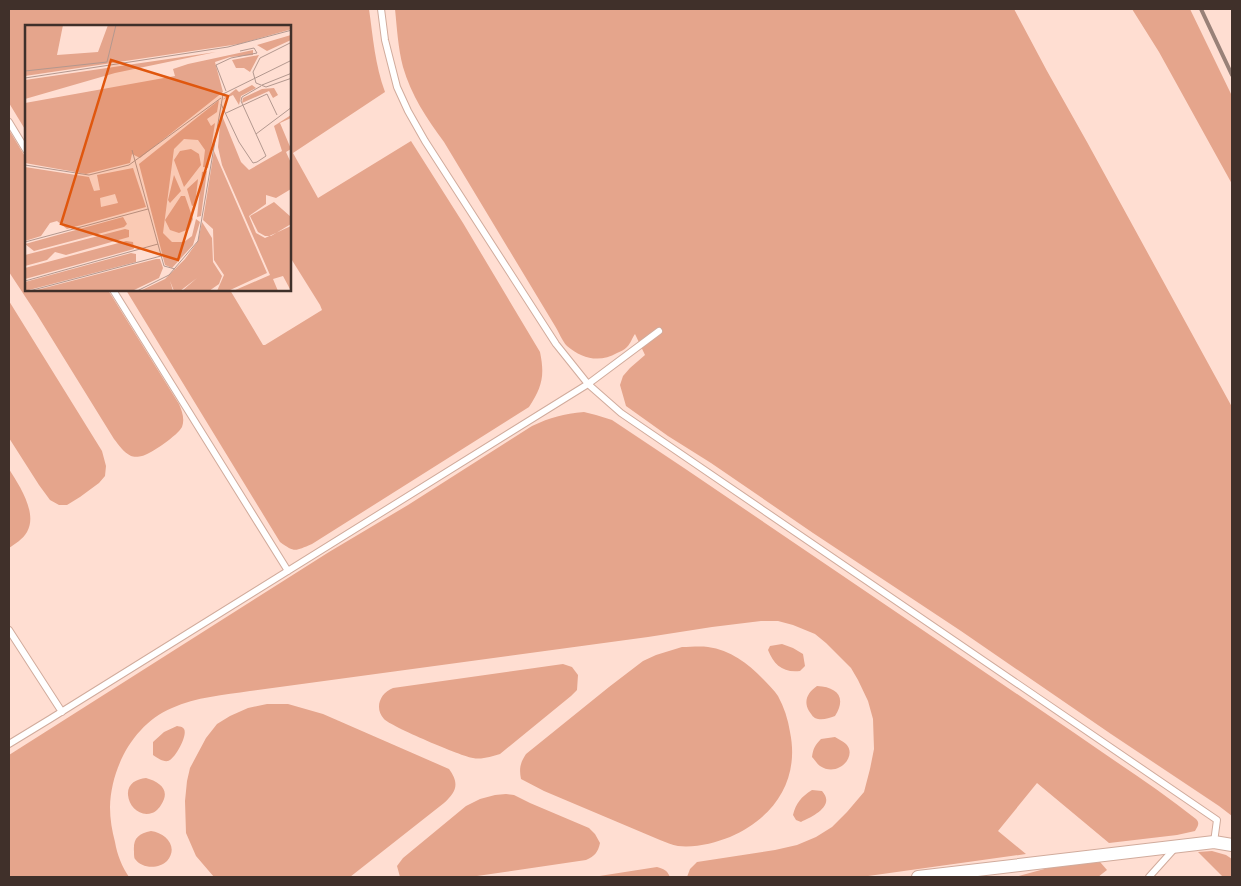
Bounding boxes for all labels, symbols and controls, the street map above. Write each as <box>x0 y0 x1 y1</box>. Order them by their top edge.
inset map <box>25 25 291 291</box>

